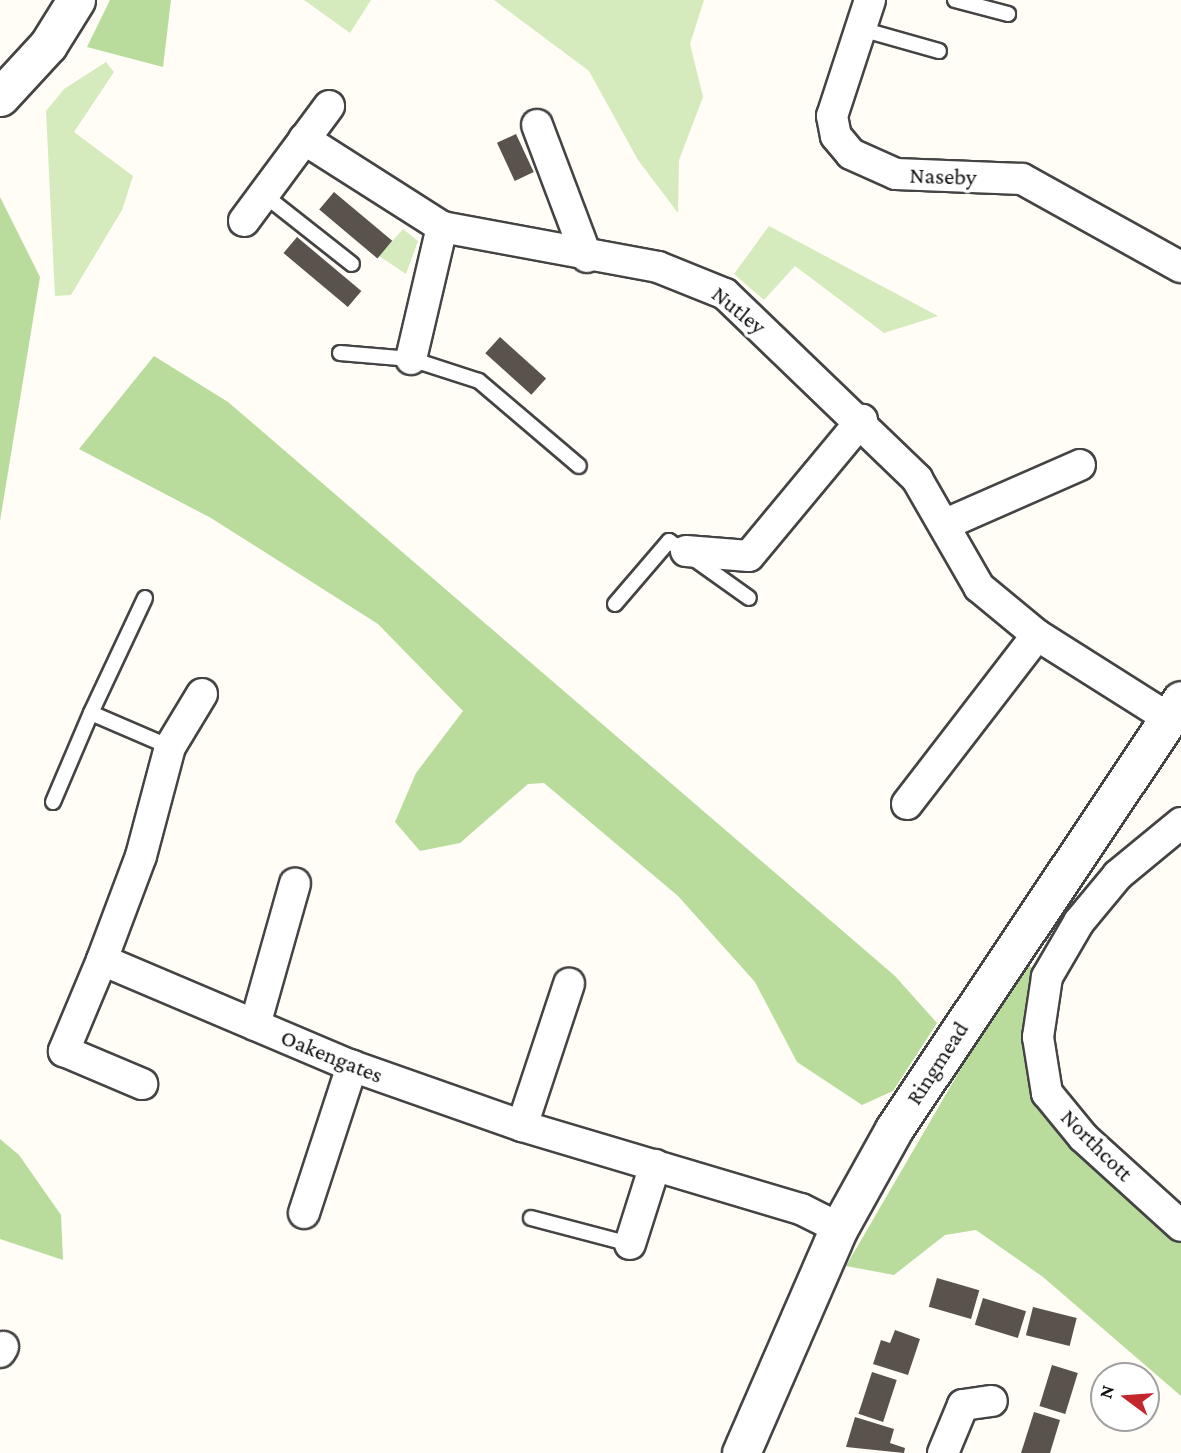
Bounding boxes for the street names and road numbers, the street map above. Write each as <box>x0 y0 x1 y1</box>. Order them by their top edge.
street label: Naseby <box>909 161 977 191</box>
street label: Nutley <box>706 280 772 340</box>
street label: Ringmead <box>900 1016 974 1110</box>
street label: Oakengates <box>277 1023 387 1089</box>
street label: Northcott <box>1055 1103 1139 1187</box>

